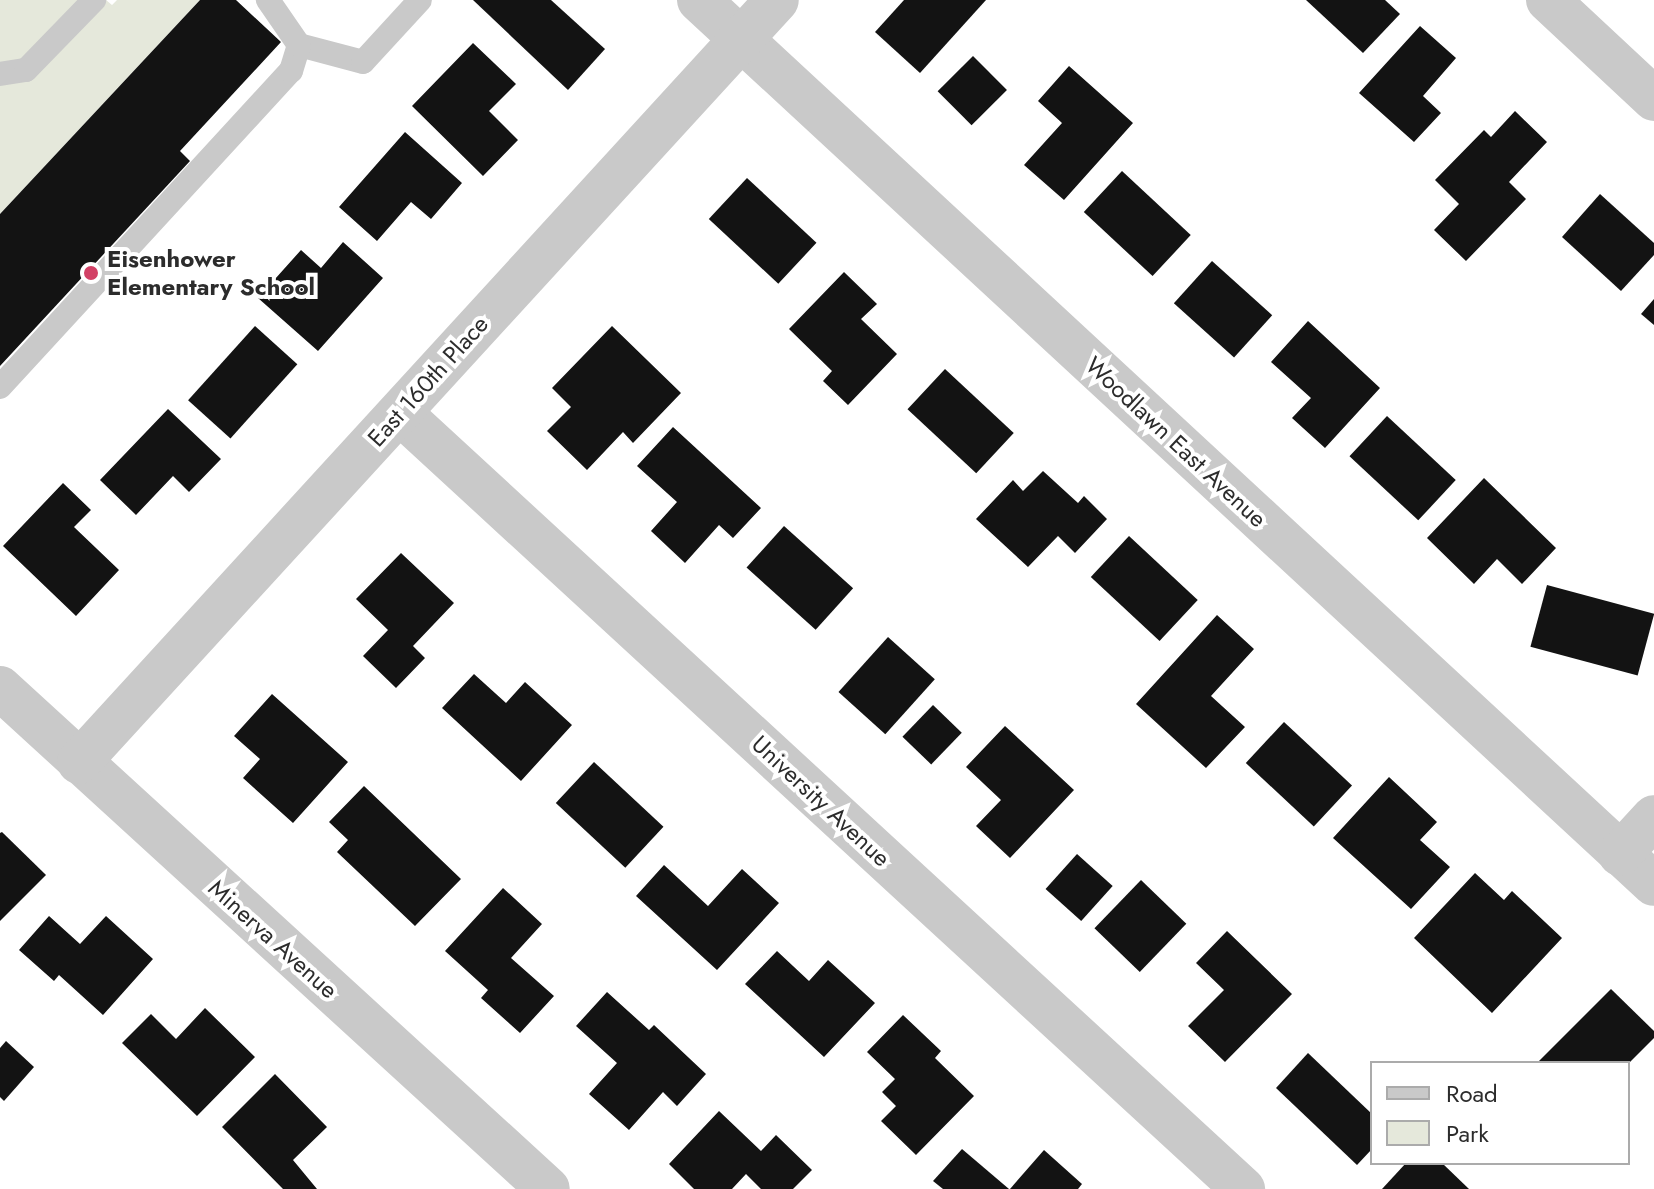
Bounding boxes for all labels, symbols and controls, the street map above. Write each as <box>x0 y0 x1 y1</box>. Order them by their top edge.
place label: Eisenhower Elementary School <box>107 245 315 301</box>
marker: Eisenhower Elementary School <box>82 264 100 282</box>
street label: East 160th Place <box>362 310 494 452</box>
street label: Woodlawn East Avenue <box>1080 351 1272 533</box>
street label: University Avenue <box>746 729 896 873</box>
street label: Minerva Avenue <box>203 874 343 1004</box>
legend <box>1370 1061 1630 1165</box>
text: Road <box>1446 1076 1498 1111</box>
text: Park <box>1446 1116 1489 1151</box>

